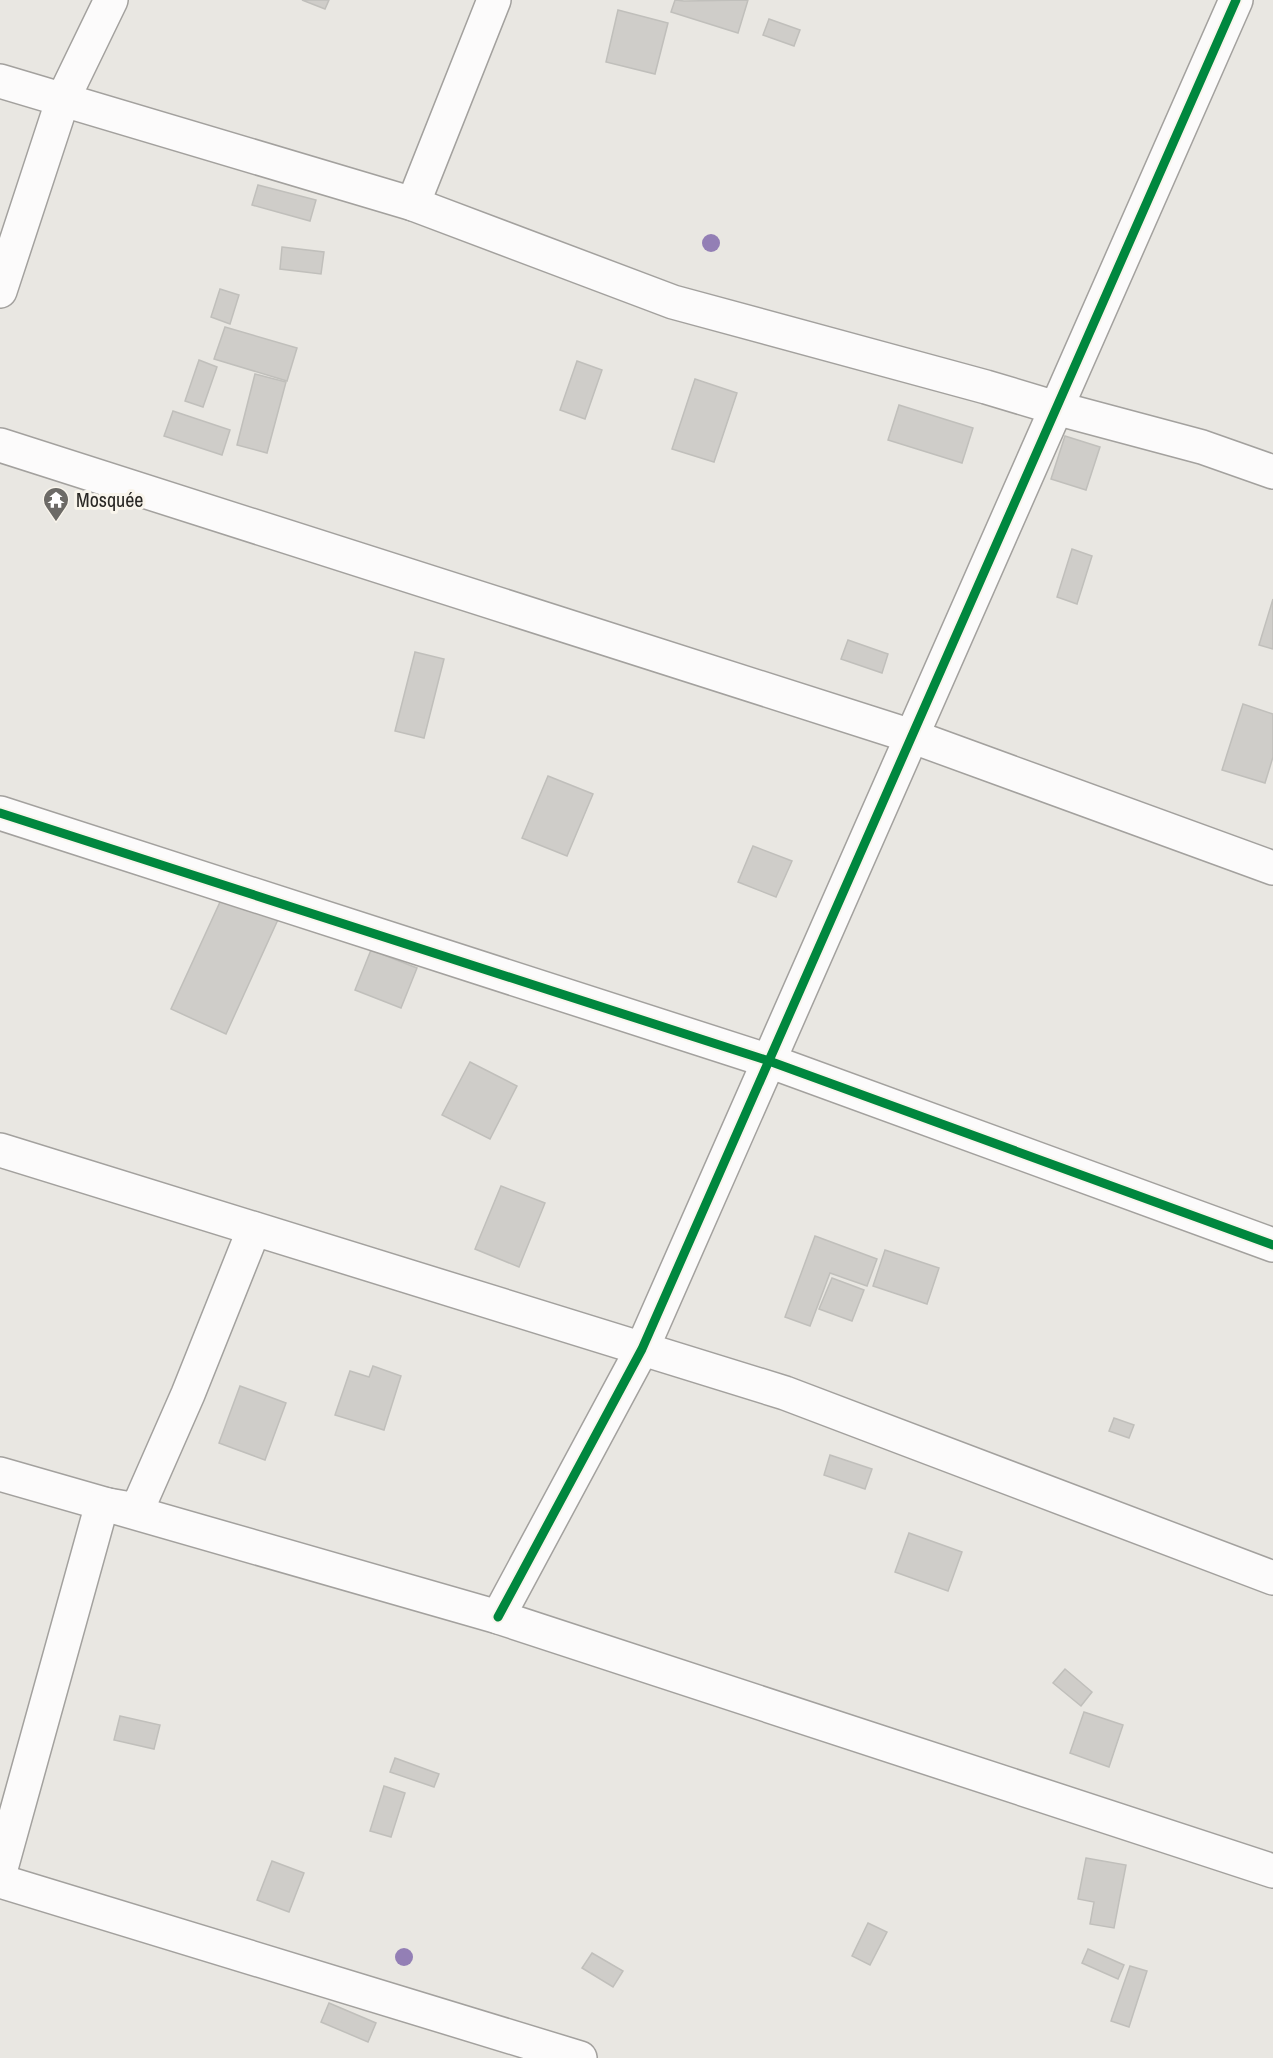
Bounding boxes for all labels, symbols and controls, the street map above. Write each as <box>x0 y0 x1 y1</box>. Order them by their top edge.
temple icon: Mosquée <box>41 485 71 523</box>
place label: Mosquée <box>76 486 143 513</box>

